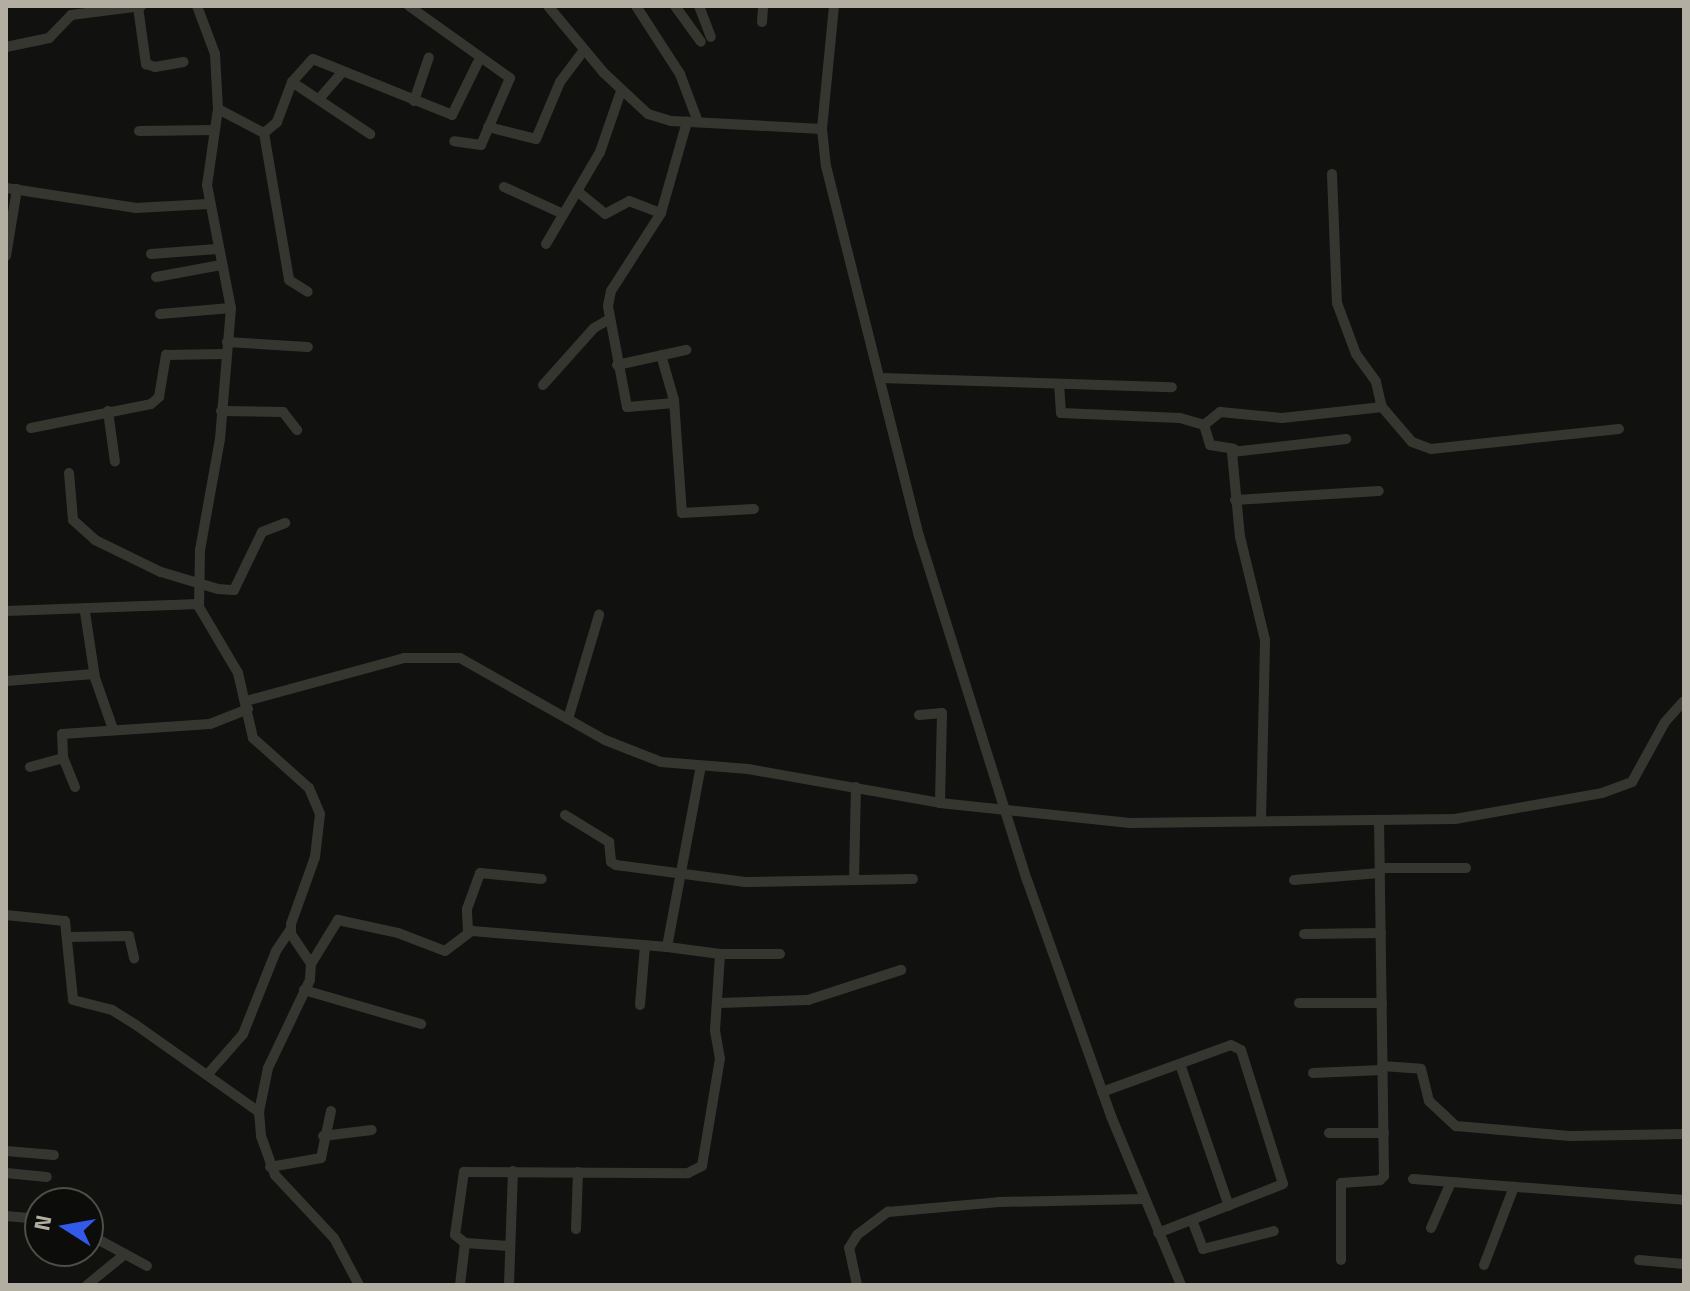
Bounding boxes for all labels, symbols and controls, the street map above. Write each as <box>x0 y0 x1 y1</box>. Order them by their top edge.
north arrow <box>24 1187 104 1267</box>
text: N <box>24 1212 61 1234</box>

